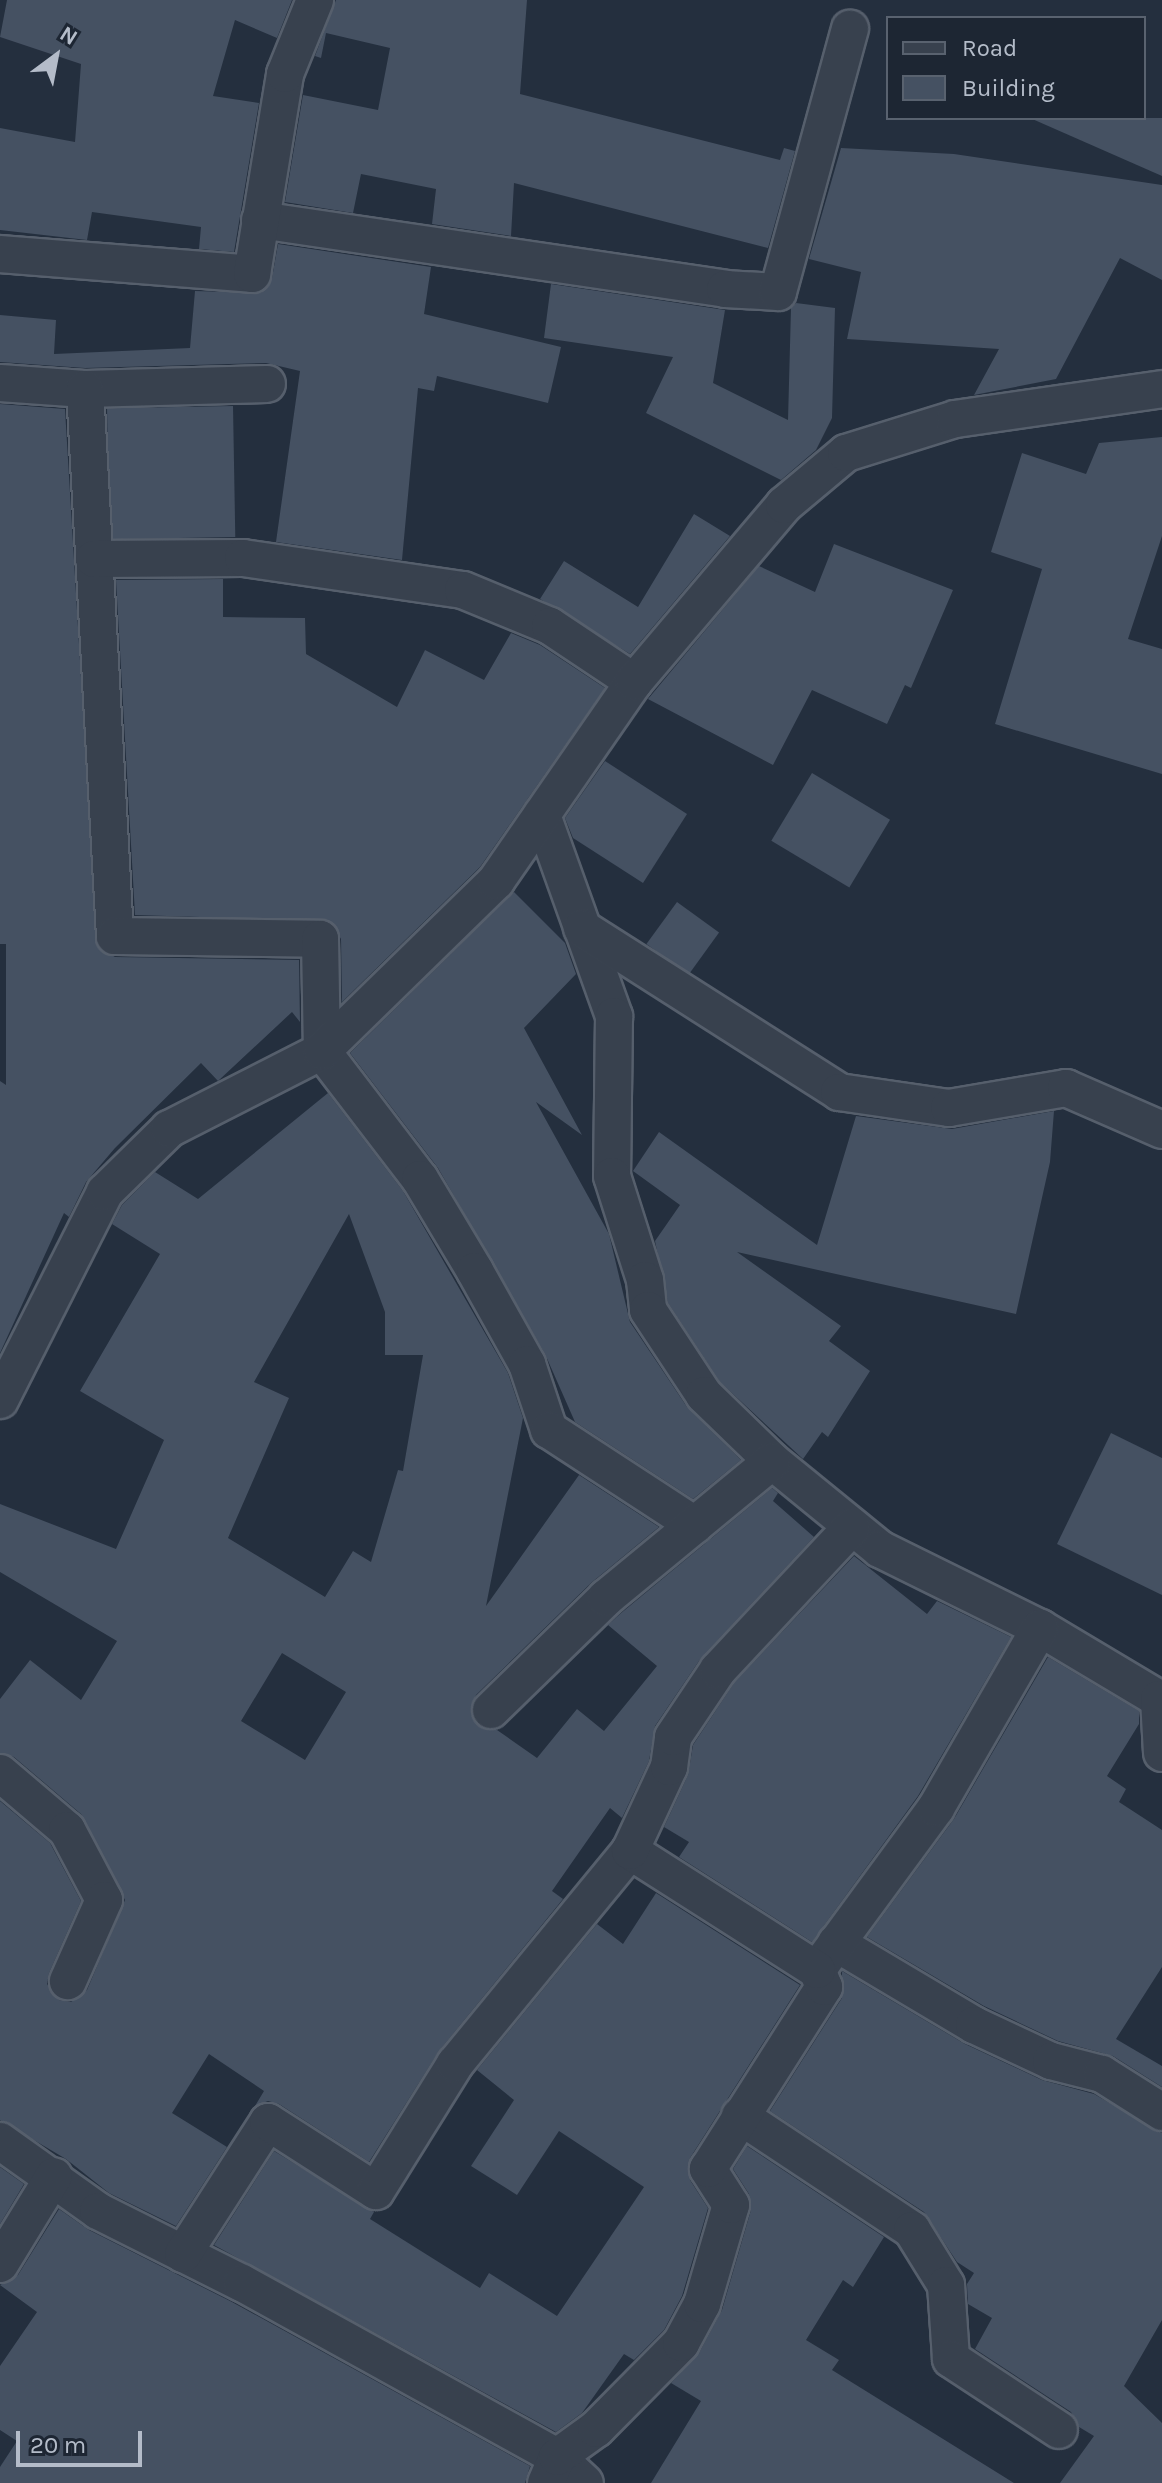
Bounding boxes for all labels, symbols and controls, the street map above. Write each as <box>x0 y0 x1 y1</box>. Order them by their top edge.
north arrow <box>16 16 96 96</box>
legend <box>886 16 1146 120</box>
text: N <box>55 20 82 51</box>
text: Road <box>962 34 1017 62</box>
text: Building <box>962 74 1055 102</box>
scale bar <box>20 2415 146 2465</box>
text: 20 m <box>30 2431 86 2459</box>

